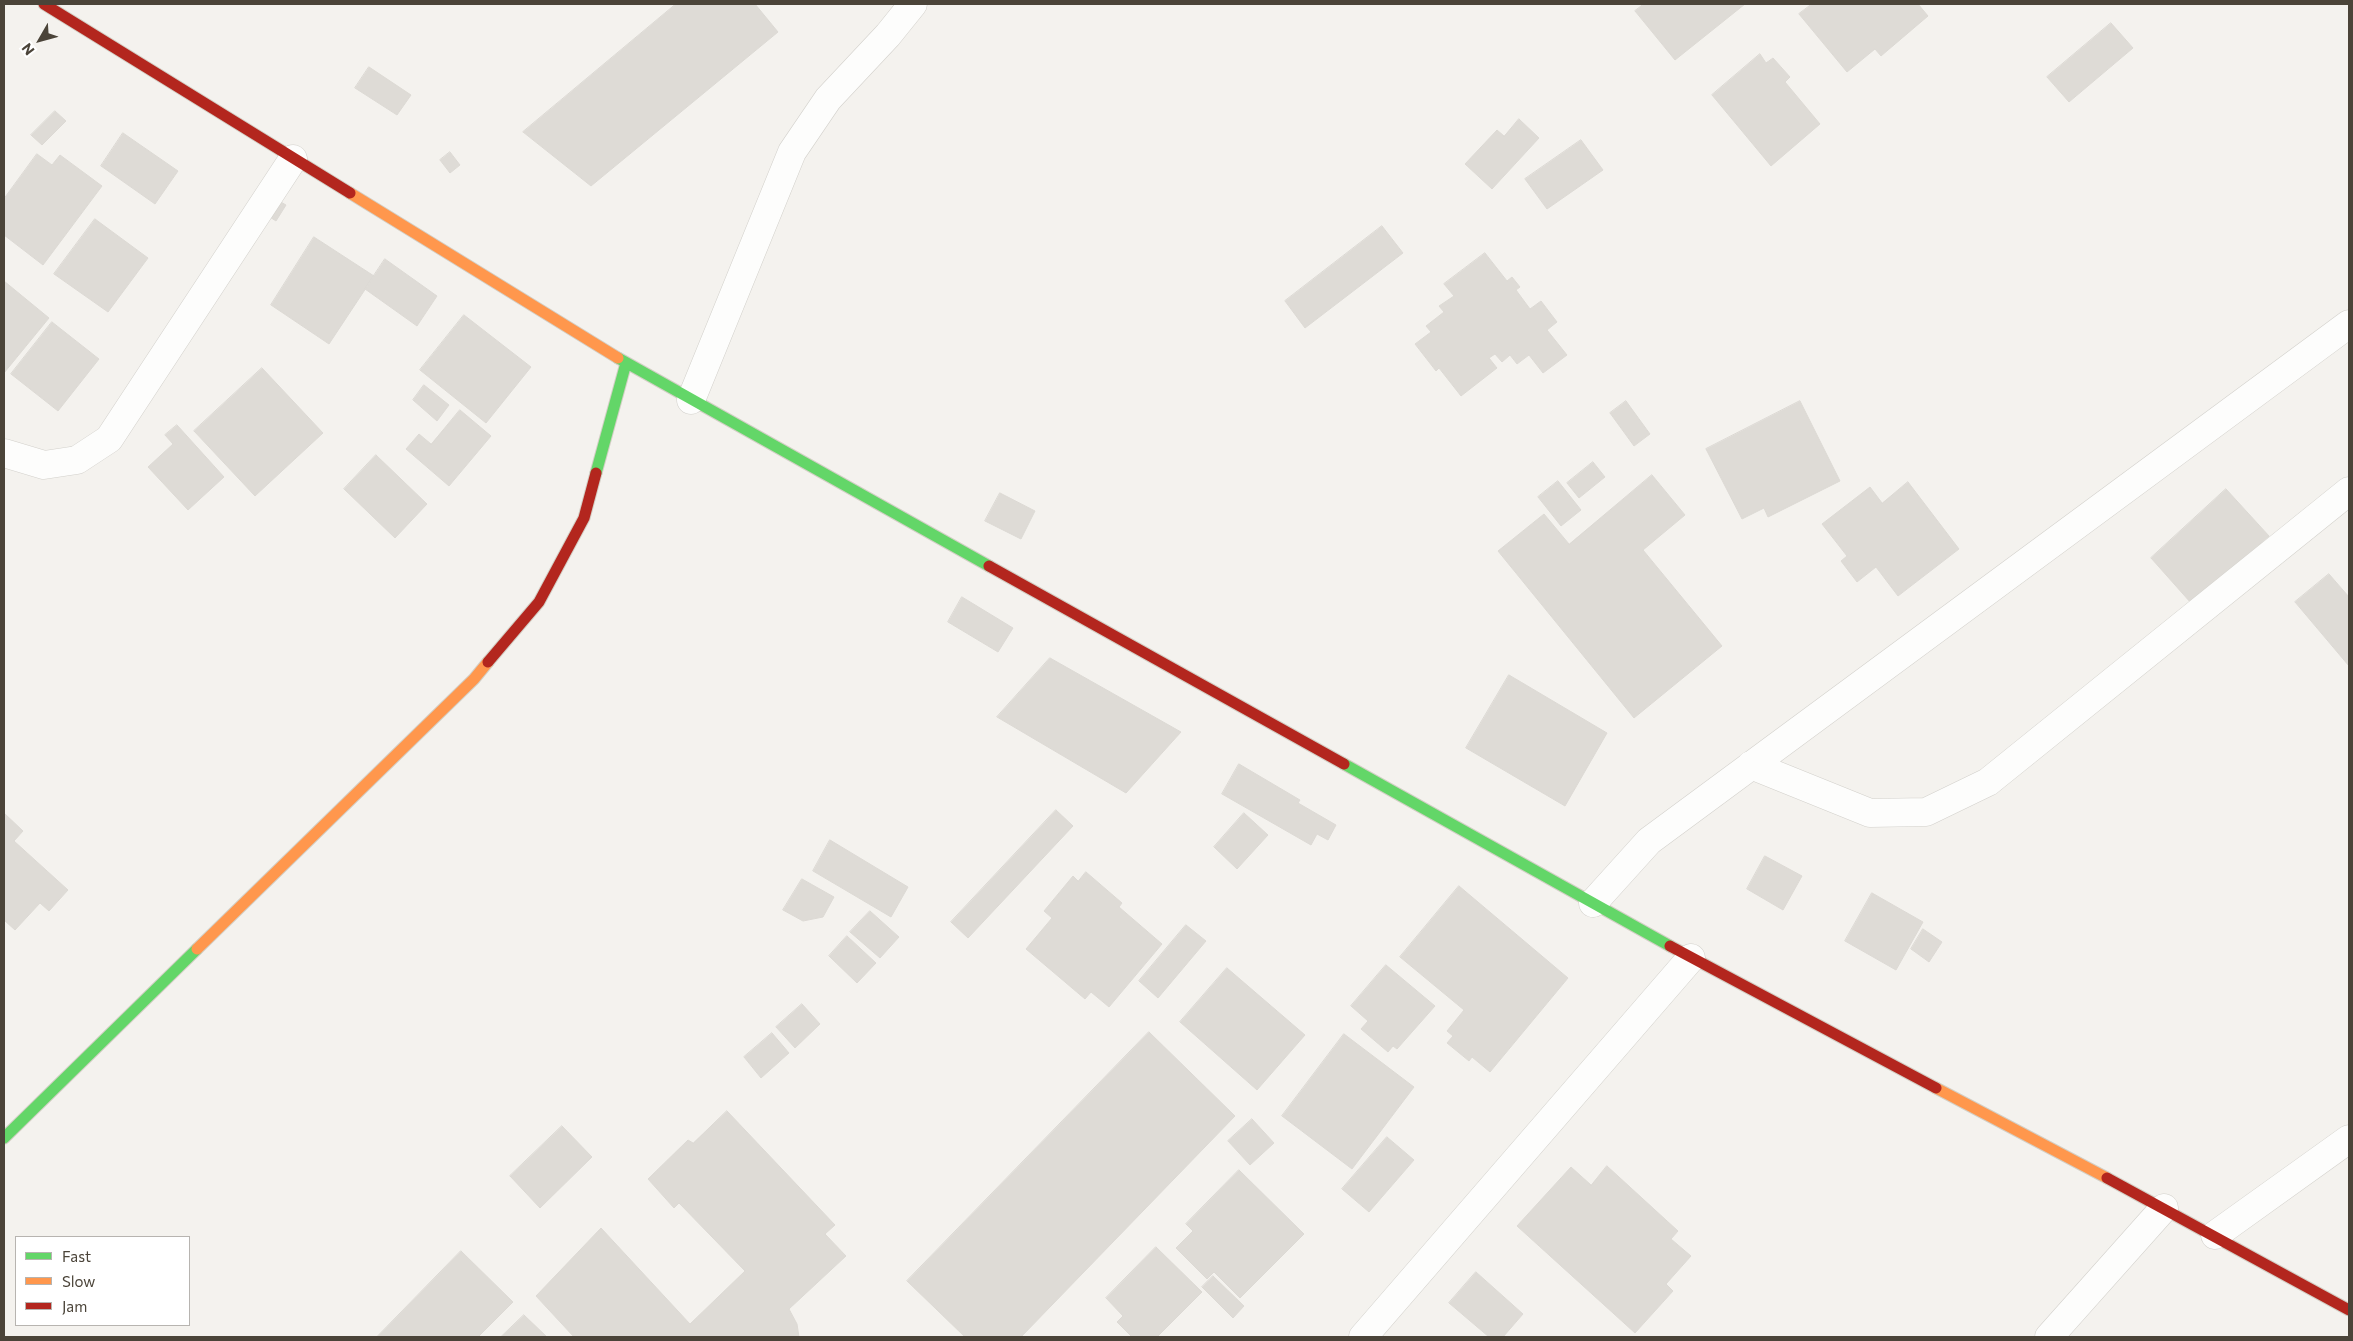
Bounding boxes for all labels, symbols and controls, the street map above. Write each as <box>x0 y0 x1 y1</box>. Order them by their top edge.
north arrow <box>15 15 65 65</box>
text: N <box>18 40 38 59</box>
legend <box>15 1236 190 1326</box>
text: Fast <box>62 1247 91 1265</box>
text: Slow <box>62 1272 95 1290</box>
text: Jam <box>62 1297 87 1315</box>

